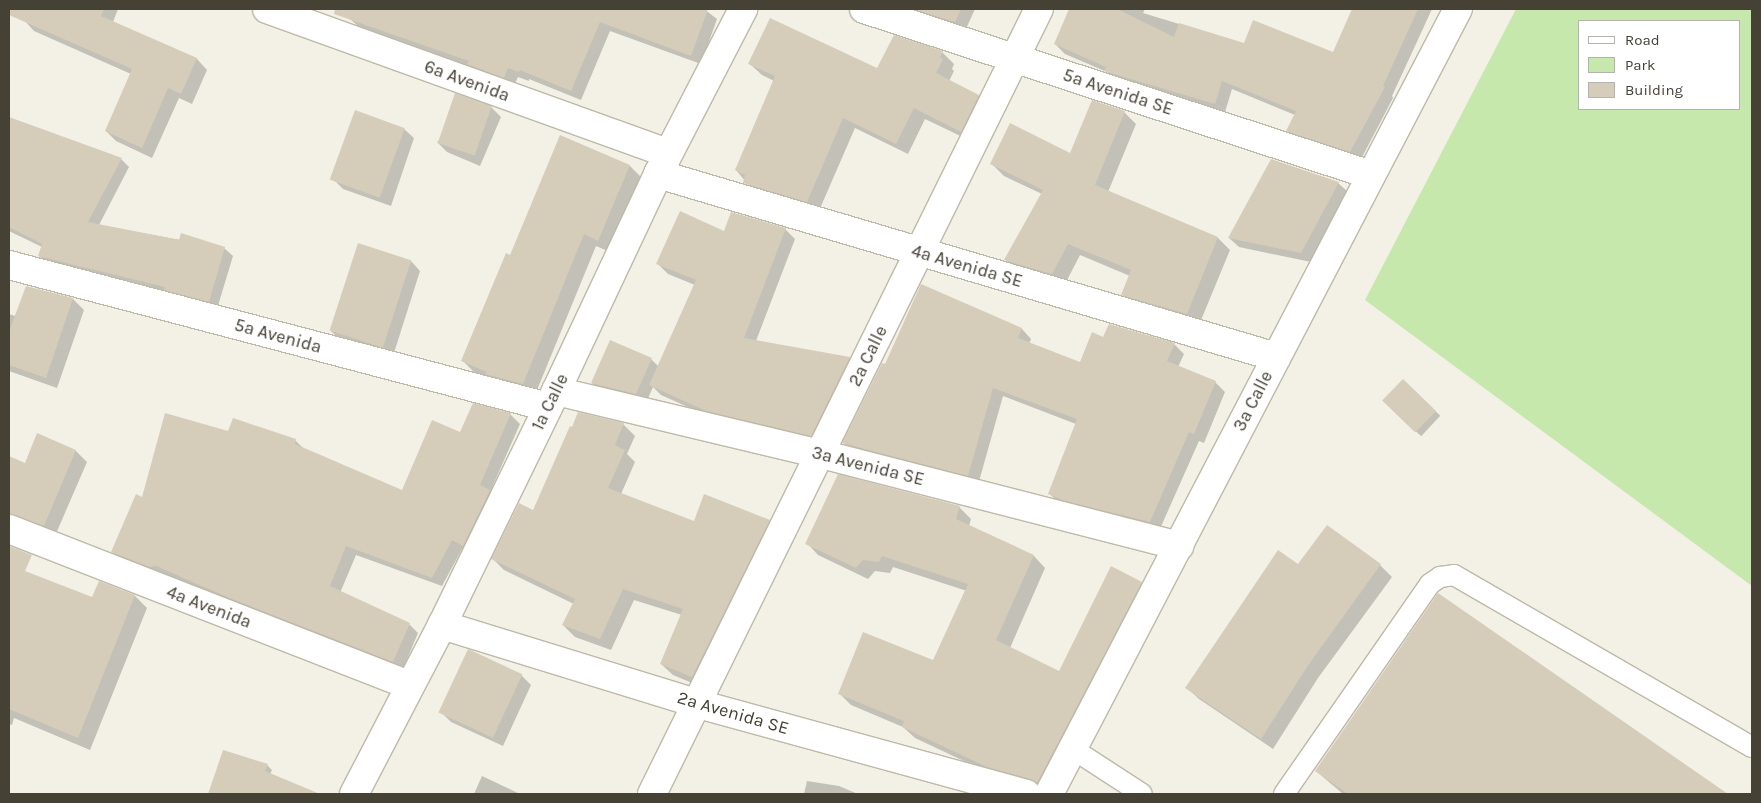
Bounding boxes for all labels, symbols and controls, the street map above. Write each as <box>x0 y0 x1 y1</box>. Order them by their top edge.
legend <box>1578 20 1741 110</box>
text: Road <box>1625 31 1660 49</box>
street label: 6a Avenida <box>421 56 513 106</box>
text: Park <box>1625 56 1655 74</box>
street label: 5a Avenida SE <box>1060 64 1176 120</box>
text: Building <box>1625 81 1683 99</box>
street label: 4a Avenida SE <box>909 240 1025 292</box>
street label: 5a Avenida <box>232 314 324 358</box>
street label: 2a Calle <box>844 322 892 390</box>
street label: 3a Calle <box>1229 367 1277 435</box>
street label: 1a Calle <box>527 370 573 434</box>
street label: 3a Avenida SE <box>810 442 926 490</box>
street label: 4a Avenida <box>163 581 255 633</box>
street label: 2a Avenida SE <box>675 687 791 739</box>

